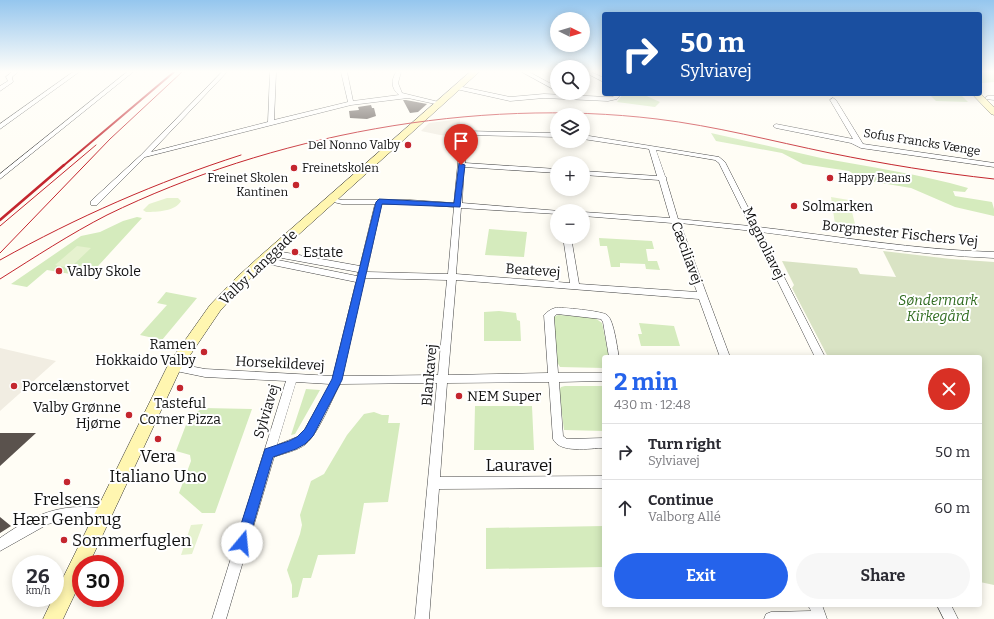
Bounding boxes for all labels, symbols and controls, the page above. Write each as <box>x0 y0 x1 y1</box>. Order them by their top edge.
north arrow <box>550 12 590 52</box>
map controls <box>550 12 590 244</box>
text: 50 m <box>680 26 745 59</box>
icon: right <box>614 28 666 80</box>
button: search <box>550 60 590 100</box>
text: Sylviavej <box>680 60 752 82</box>
button: layers <box>550 108 590 148</box>
pin <box>444 124 478 165</box>
street label: Sofus Francks Vænge <box>862 126 982 158</box>
icon: arrive <box>450 130 472 152</box>
place label: Del Nonno Valby <box>308 138 401 152</box>
marker: Del Nonno Valby <box>403 140 413 150</box>
button: + <box>550 156 590 196</box>
place label: Freinetskolen <box>302 161 379 175</box>
marker: Freinetskolen <box>289 163 299 173</box>
place label: Freinet Skolen Kantinen <box>207 171 288 199</box>
place label: Happy Beans <box>838 171 911 185</box>
marker: Happy Beans <box>825 173 835 183</box>
marker: Freinet Skolen Kantinen <box>291 180 301 190</box>
place label: Solmarken <box>802 198 873 215</box>
marker: Solmarken <box>789 201 799 211</box>
button: − <box>550 204 590 244</box>
street label: Magnoliavej <box>739 204 788 282</box>
street label: Borgmester Fischers Vej <box>821 217 979 250</box>
street label: Cæciliavej <box>667 219 706 287</box>
street label: Valby Langgade <box>216 226 301 309</box>
place label: Estate <box>303 244 343 261</box>
marker: Estate <box>290 247 300 257</box>
street label: Beatevej <box>505 260 561 281</box>
place label: Valby Skole <box>67 263 141 280</box>
marker: Valby Skole <box>54 266 64 276</box>
park label: Søndermark Kirkegård <box>898 292 978 325</box>
place label: Ramen Hokkaido Valby <box>95 336 197 369</box>
street label: Blankavej <box>418 343 441 407</box>
marker: Ramen Hokkaido Valby <box>199 347 209 357</box>
street label: Horsekildevej <box>235 353 325 374</box>
text: 2 min <box>614 368 678 396</box>
button: close <box>928 368 970 410</box>
place label: Porcelænstorvet <box>22 378 129 395</box>
marker: Porcelænstorvet <box>9 381 19 391</box>
street label: Sylviavej <box>250 382 283 440</box>
marker: Tasteful Corner Pizza <box>175 383 185 393</box>
place label: NEM Super <box>467 388 541 405</box>
marker: NEM Super <box>454 391 464 401</box>
place label: Tasteful Corner Pizza <box>139 395 221 428</box>
text: 430 m · 12:48 <box>614 397 691 412</box>
place label: Valby Grønne Hjørne <box>33 399 121 432</box>
marker: Valby Grønne Hjørne <box>124 410 134 420</box>
marker: Vera Italiano Uno <box>153 434 163 444</box>
text: Turn right <box>648 435 721 453</box>
icon: right <box>614 441 636 463</box>
text: 50 m <box>935 443 970 461</box>
place label: Vera Italiano Uno <box>109 446 207 487</box>
text: Sylviavej <box>648 453 700 468</box>
street label: Lauravej <box>485 455 553 476</box>
marker: Frelsens Hær Genbrug <box>62 477 72 487</box>
place label: Frelsens Hær Genbrug <box>13 489 121 530</box>
text: Continue <box>648 491 714 509</box>
icon: ahead <box>614 497 636 519</box>
text: 60 m <box>934 499 970 517</box>
text: Valborg Allé <box>648 509 721 524</box>
position arrow <box>221 522 263 564</box>
place label: Sommerfuglen <box>72 530 192 551</box>
marker: Sommerfuglen <box>59 535 69 545</box>
button: Exit <box>614 553 788 599</box>
button: Share <box>796 553 970 599</box>
speed limit sign: 30 <box>72 555 124 607</box>
text: 26 <box>26 564 50 588</box>
text: km/h <box>26 585 50 597</box>

